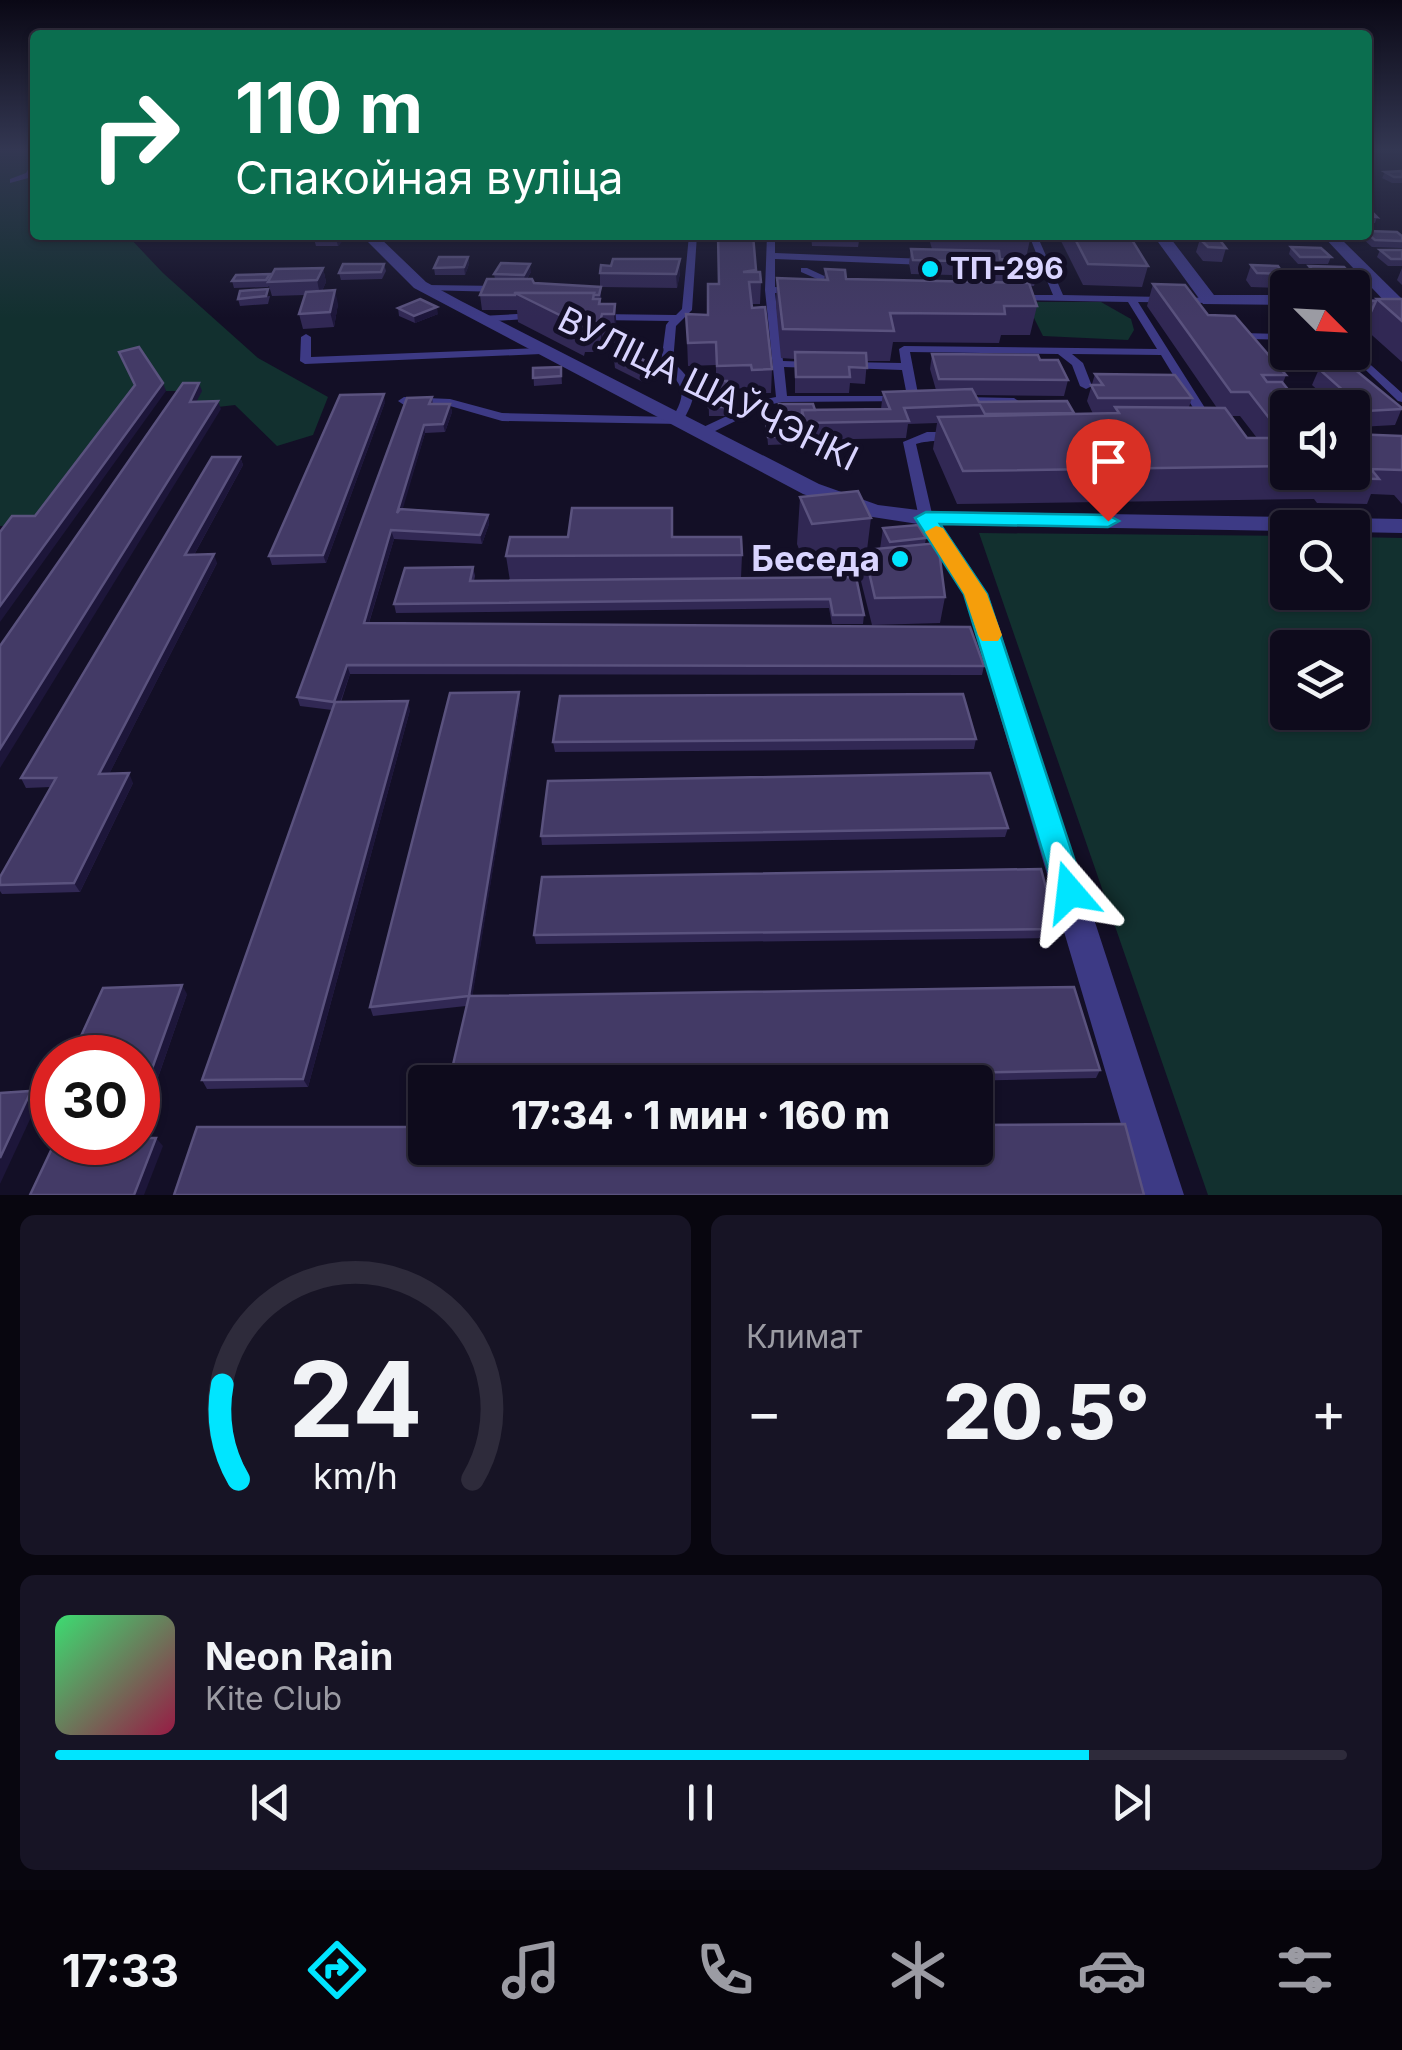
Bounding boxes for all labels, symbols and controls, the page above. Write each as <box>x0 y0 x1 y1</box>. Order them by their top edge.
text: 110 m <box>235 65 423 150</box>
icon: right <box>70 70 200 200</box>
text: Спакойная вуліца <box>235 150 624 205</box>
place label: ТП-296 <box>950 250 1064 286</box>
marker: ТП-296 <box>919 258 941 280</box>
north arrow <box>1270 270 1370 370</box>
map controls <box>1270 270 1370 730</box>
street label: ВУЛІЦА ШАЎЧЭНКІ <box>552 297 865 479</box>
button: sound <box>1270 390 1370 490</box>
pin <box>1066 419 1151 522</box>
icon: arrive <box>1081 434 1136 489</box>
button: search <box>1270 510 1370 610</box>
place label: Беседа <box>751 537 880 579</box>
marker: Беседа <box>889 548 911 570</box>
button: layers <box>1270 630 1370 730</box>
position arrow <box>1018 840 1122 944</box>
speed limit sign: 30 <box>30 1035 160 1165</box>
text: 17:34 · 1 мин · 160 m <box>511 1092 890 1138</box>
text: Климат <box>746 1317 862 1356</box>
text: 24 <box>288 1336 423 1462</box>
text: 20.5° <box>943 1366 1150 1457</box>
text: − <box>746 1379 782 1445</box>
text: + <box>1311 1379 1347 1445</box>
text: km/h <box>313 1454 398 1498</box>
text: Neon Rain <box>205 1633 393 1679</box>
text: Kite Club <box>205 1679 342 1718</box>
icon: previous <box>243 1775 298 1830</box>
icon: pause <box>673 1775 728 1830</box>
icon: next <box>1104 1775 1159 1830</box>
icon: directions <box>302 1935 372 2005</box>
icon: music <box>496 1935 566 2005</box>
icon: phone <box>690 1935 760 2005</box>
icon: climate <box>883 1935 953 2005</box>
icon: car <box>1077 1935 1147 2005</box>
icon: filters <box>1270 1935 1340 2005</box>
text: 17:33 <box>62 1943 179 1998</box>

